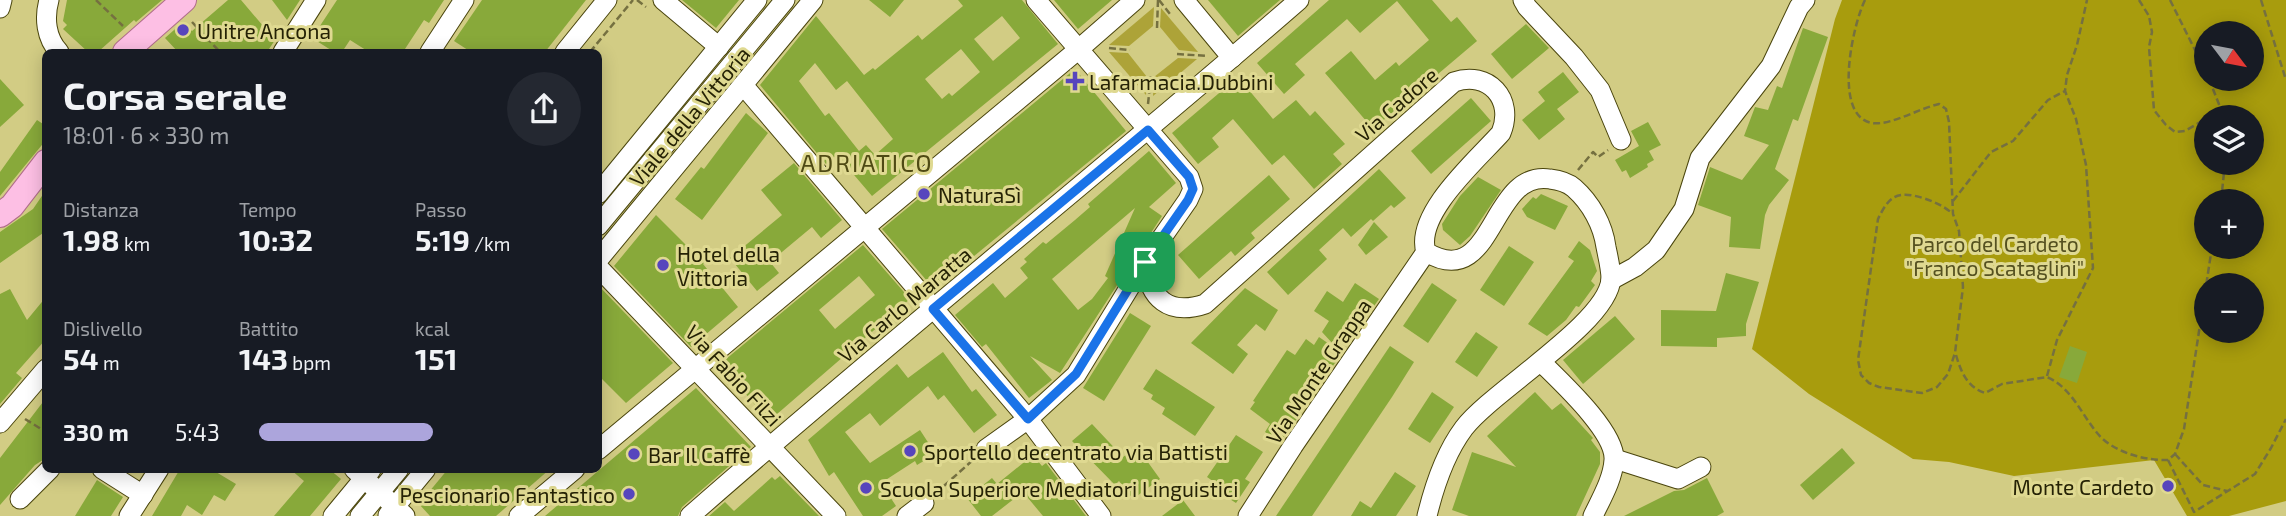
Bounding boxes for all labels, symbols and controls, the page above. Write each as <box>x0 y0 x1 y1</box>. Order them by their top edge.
place label: Unitre Ancona <box>197 18 331 43</box>
north arrow <box>2194 21 2264 91</box>
map controls <box>2194 21 2264 343</box>
marker: Unitre Ancona <box>175 22 191 38</box>
street label: Viale della Vittoria <box>623 41 755 191</box>
street label: Via Cadore <box>1350 61 1442 147</box>
place label: Lafarmacia.Dubbini <box>1089 69 1273 94</box>
text: Corsa serale <box>63 72 287 118</box>
button: share <box>507 72 581 146</box>
marker: Lafarmacia.Dubbini <box>1067 73 1083 89</box>
button: layers <box>2194 105 2264 175</box>
text: 18:01 · 6 × 330 m <box>63 121 230 149</box>
district label: ADRIATICO <box>800 148 934 177</box>
place label: NaturaSì <box>938 182 1021 207</box>
marker: NaturaSì <box>916 186 932 202</box>
button: + <box>2194 189 2264 259</box>
text: Distanza <box>63 198 139 221</box>
text: Tempo <box>239 198 297 221</box>
text: Passo <box>415 198 467 221</box>
text: 1.98 <box>63 221 120 257</box>
text: 10:32 <box>239 221 313 257</box>
text: 5:19 <box>415 221 470 257</box>
park label: Parco del Cardeto "Franco Scataglini" <box>1906 231 2084 280</box>
text: km <box>120 232 150 255</box>
text: /km <box>470 232 510 255</box>
pin <box>1115 232 1175 292</box>
place label: Hotel della Vittoria <box>677 241 780 290</box>
street label: Via Carlo Maratta <box>832 241 976 367</box>
icon: arrive <box>1126 243 1164 281</box>
marker: Hotel della Vittoria <box>655 257 671 273</box>
button: − <box>2194 273 2264 343</box>
street label: Via Monte Grappa <box>1260 294 1376 448</box>
text: Dislivello <box>63 317 143 340</box>
text: Battito <box>239 317 298 340</box>
text: kcal <box>415 317 450 340</box>
street label: Via Fabio Filzi <box>681 319 787 431</box>
text: 54 <box>63 340 99 376</box>
text: 143 <box>239 340 288 376</box>
text: 151 <box>415 340 457 376</box>
text: m <box>99 351 120 374</box>
text: bpm <box>288 351 331 374</box>
text: 330 m <box>63 418 129 446</box>
text: 5:43 <box>175 418 220 446</box>
place label: Sportello decentrato via Battisti <box>924 439 1228 464</box>
place label: Bar Il Caffè <box>648 442 751 467</box>
marker: Sportello decentrato via Battisti <box>902 443 918 459</box>
marker: Bar Il Caffè <box>626 446 642 462</box>
place label: Monte Cardeto <box>2013 474 2154 499</box>
place label: Scuola Superiore Mediatori Linguistici <box>880 476 1238 501</box>
marker: Monte Cardeto <box>2160 478 2176 494</box>
marker: Scuola Superiore Mediatori Linguistici <box>858 480 874 496</box>
place label: Pescionario Fantastico <box>399 482 615 507</box>
marker: Pescionario Fantastico <box>621 486 637 502</box>

